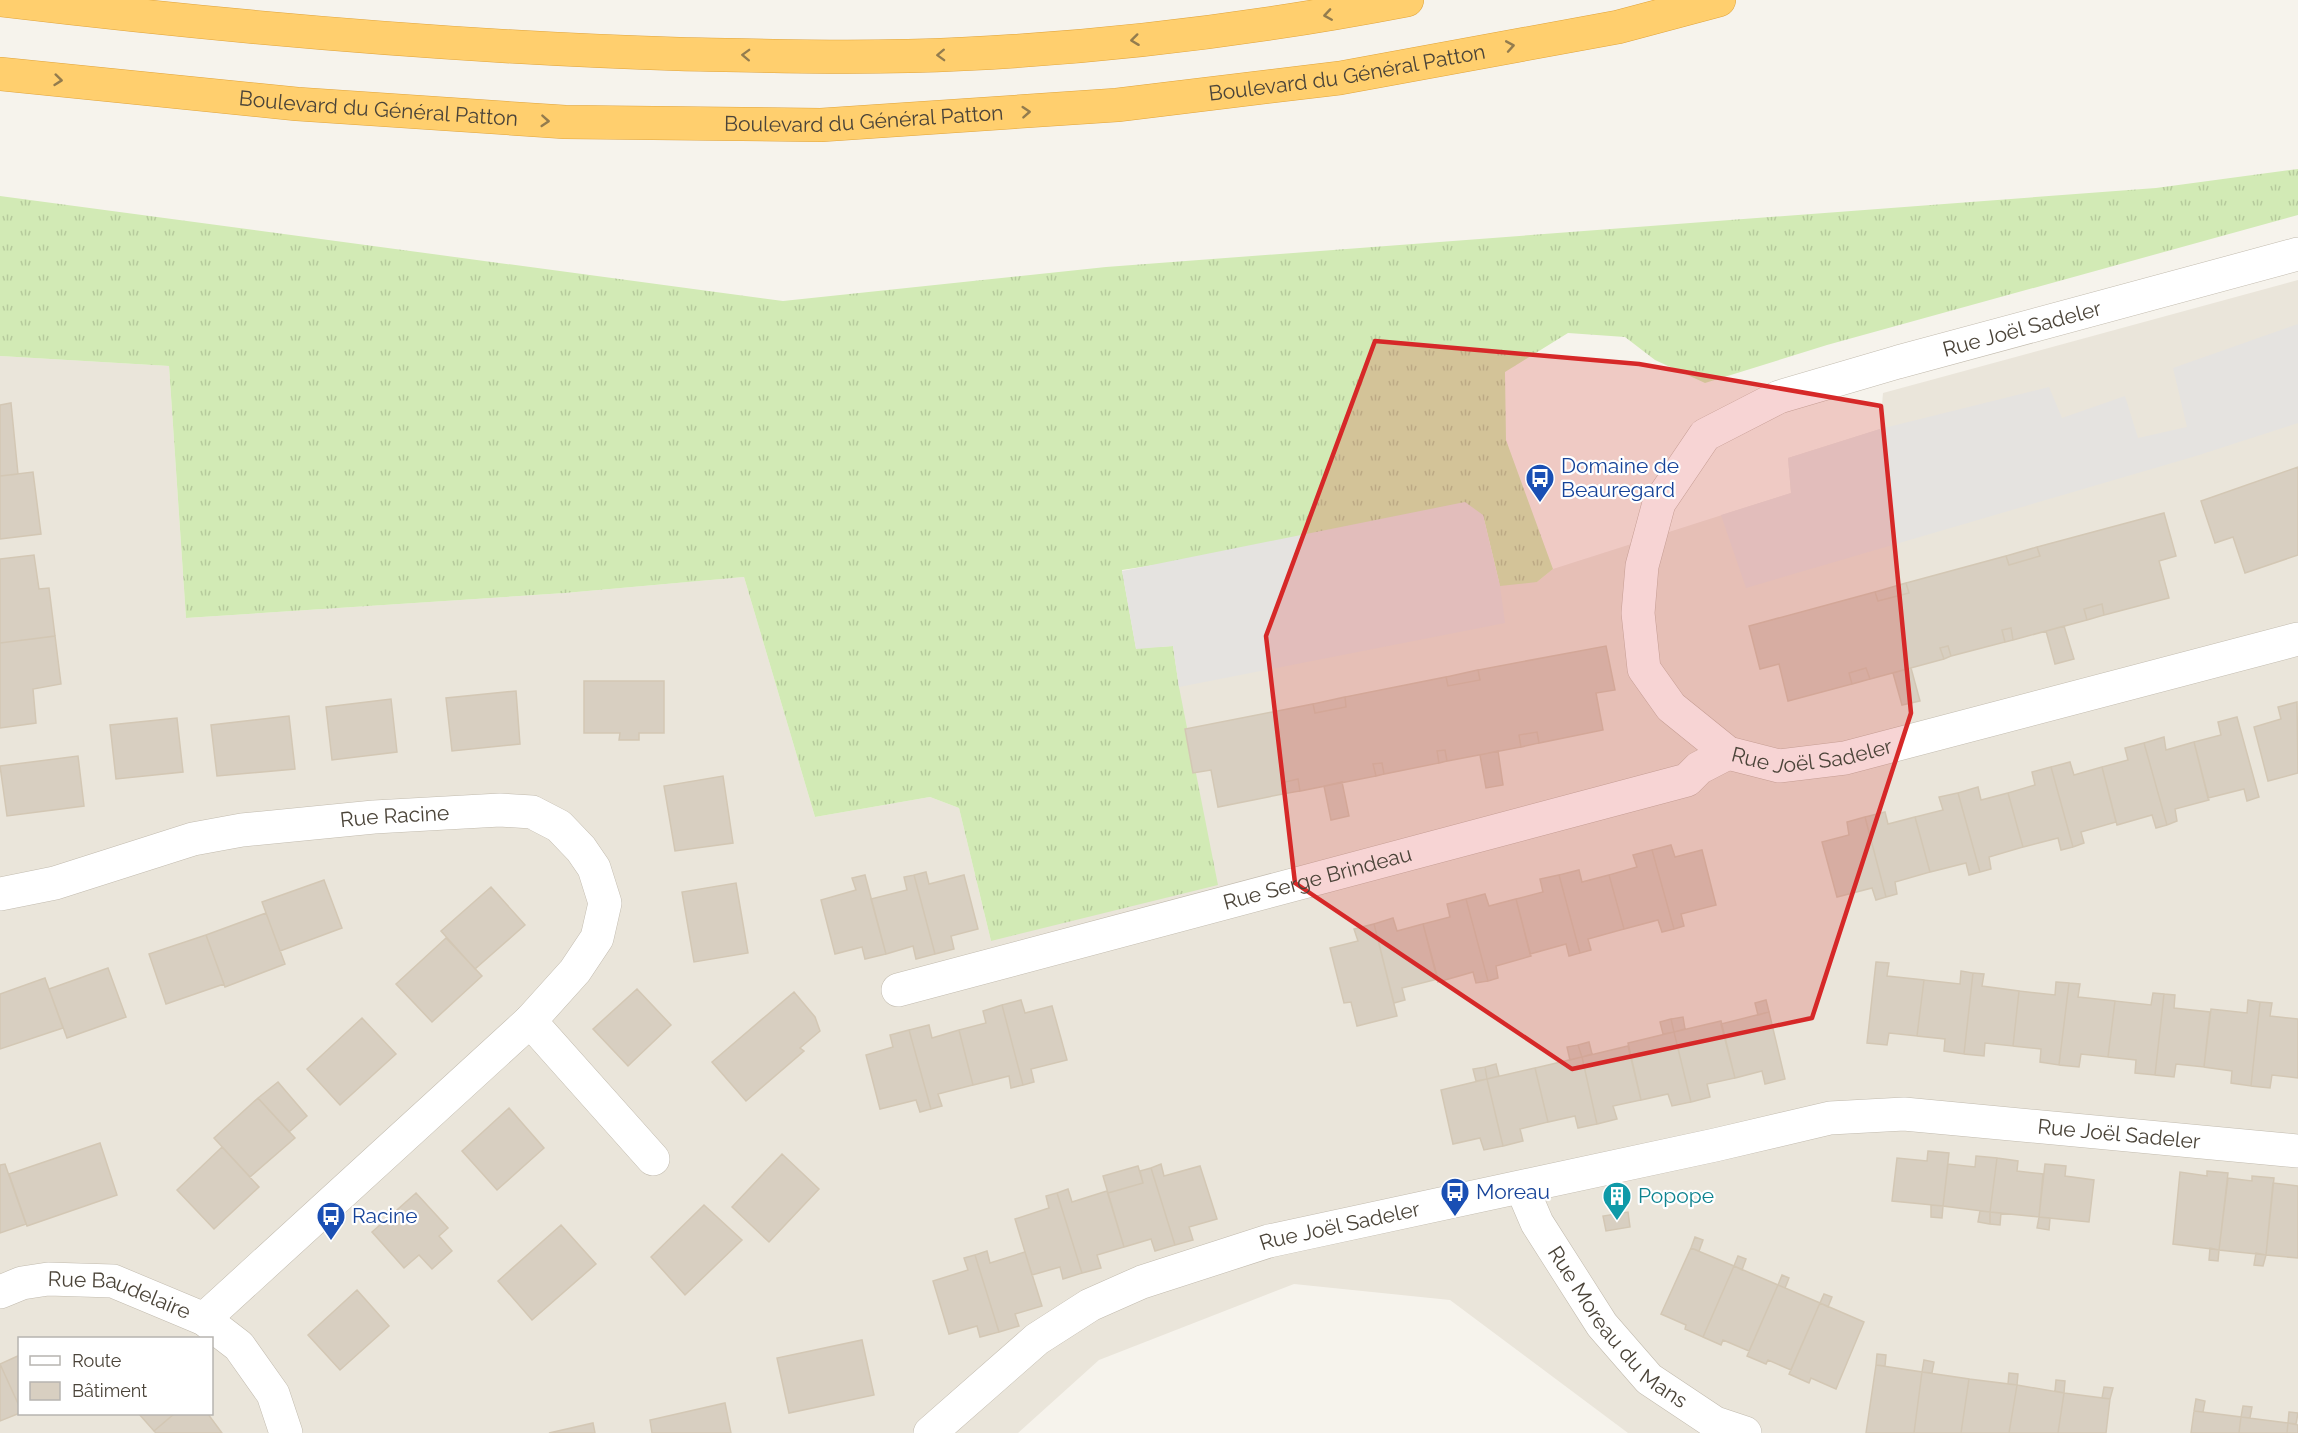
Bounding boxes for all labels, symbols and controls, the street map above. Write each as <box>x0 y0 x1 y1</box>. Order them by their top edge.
one-way arrow <box>1324 8 1334 21</box>
one-way arrow <box>1131 33 1140 46</box>
street label: Boulevard du Général Patton <box>1207 39 1487 106</box>
one-way arrow <box>1505 41 1515 53</box>
one-way arrow <box>936 48 945 61</box>
one-way arrow <box>741 49 750 62</box>
one-way arrow <box>54 73 63 86</box>
street label: Boulevard du Général Patton <box>238 85 519 131</box>
street label: Boulevard du Général Patton <box>724 100 1004 137</box>
one-way arrow <box>1021 106 1030 119</box>
one-way arrow <box>541 114 550 127</box>
street label: Rue Joël Sadeler <box>1940 295 2105 362</box>
place label: Domaine de Beauregard <box>1561 453 1679 502</box>
bus stop icon: Domaine de Beauregard <box>1524 462 1556 504</box>
street label: Rue Joël Sadeler <box>1729 733 1895 779</box>
street label: Rue Racine <box>339 800 450 832</box>
street label: Rue Serge Brindeau <box>1220 841 1414 915</box>
street label: Rue Joël Sadeler <box>2036 1114 2202 1154</box>
bus stop icon: Moreau <box>1439 1176 1471 1218</box>
place label: Moreau <box>1476 1179 1550 1204</box>
building icon: Popope <box>1601 1180 1633 1222</box>
place label: Popope <box>1638 1183 1714 1208</box>
street label: Rue Joël Sadeler <box>1256 1196 1423 1255</box>
bus stop icon: Racine <box>315 1200 347 1242</box>
place label: Racine <box>352 1203 418 1228</box>
street label: Rue Moreau du Mans <box>1543 1241 1692 1413</box>
street label: Rue Baudelaire <box>47 1266 195 1324</box>
legend <box>18 1337 213 1415</box>
text: Route <box>72 1350 122 1371</box>
text: Bâtiment <box>72 1380 147 1401</box>

